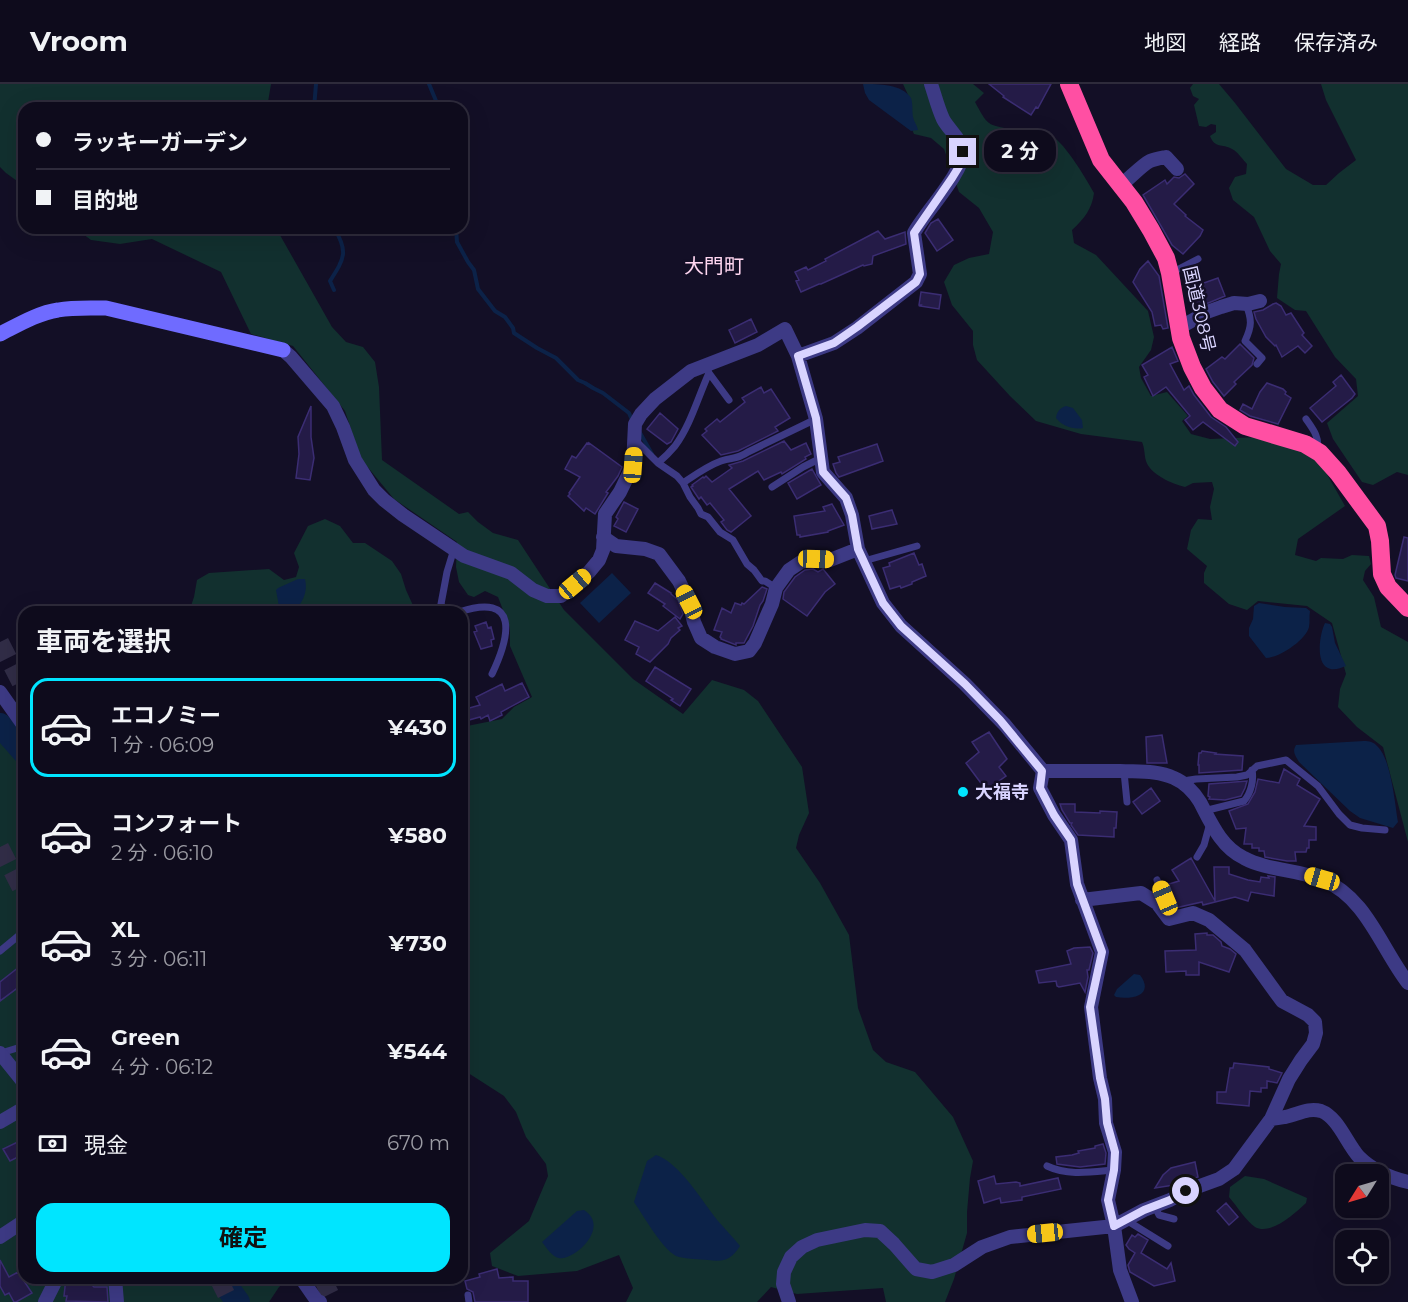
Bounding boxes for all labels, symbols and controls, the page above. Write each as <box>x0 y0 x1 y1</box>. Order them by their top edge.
text: Vroom <box>30 24 128 58</box>
text: 地図 <box>1144 30 1186 55</box>
text: 経路 <box>1219 30 1261 55</box>
text: 保存済み <box>1294 30 1378 55</box>
text: ラッキーガーデン <box>72 129 248 156</box>
callout: 2 分 <box>984 131 1056 173</box>
route end <box>949 138 976 165</box>
text: 2 分 <box>1001 139 1039 163</box>
text: 目的地 <box>72 187 138 214</box>
district label: 大門町 <box>684 254 744 278</box>
street label: 国道308号 <box>1178 264 1220 354</box>
car <box>623 446 643 484</box>
car <box>798 549 834 569</box>
car <box>555 566 595 602</box>
car <box>673 582 705 622</box>
text: 車両を選択 <box>36 625 171 658</box>
icon: car <box>39 701 93 755</box>
text: エコノミー <box>111 702 221 729</box>
text: ¥430 <box>388 714 447 741</box>
text: 1 分 · 06:09 <box>111 733 214 757</box>
place label: 大福寺 <box>975 781 1029 803</box>
marker: 大福寺 <box>956 785 970 799</box>
icon: car <box>39 809 93 863</box>
text: コンフォート <box>111 810 242 837</box>
text: ¥580 <box>388 822 447 849</box>
text: 2 分 · 06:10 <box>111 841 213 865</box>
car <box>1302 865 1342 893</box>
car <box>1150 878 1180 918</box>
text: XL <box>111 916 140 943</box>
icon: car <box>39 917 93 971</box>
text: ¥730 <box>389 930 447 957</box>
text: 3 分 · 06:11 <box>111 947 207 971</box>
text: Green <box>111 1024 180 1051</box>
icon: car <box>39 1025 93 1079</box>
text: ¥544 <box>387 1038 447 1065</box>
text: 4 分 · 06:12 <box>111 1055 213 1079</box>
icon: cash <box>36 1127 69 1160</box>
text: 670 m <box>387 1131 450 1155</box>
text: 現金 <box>84 1132 128 1159</box>
north arrow <box>1335 1164 1389 1218</box>
map controls <box>1335 1164 1389 1284</box>
route start <box>1172 1177 1199 1204</box>
button: 確定 <box>36 1203 450 1272</box>
car <box>1026 1222 1064 1244</box>
button: locate <box>1335 1230 1389 1284</box>

